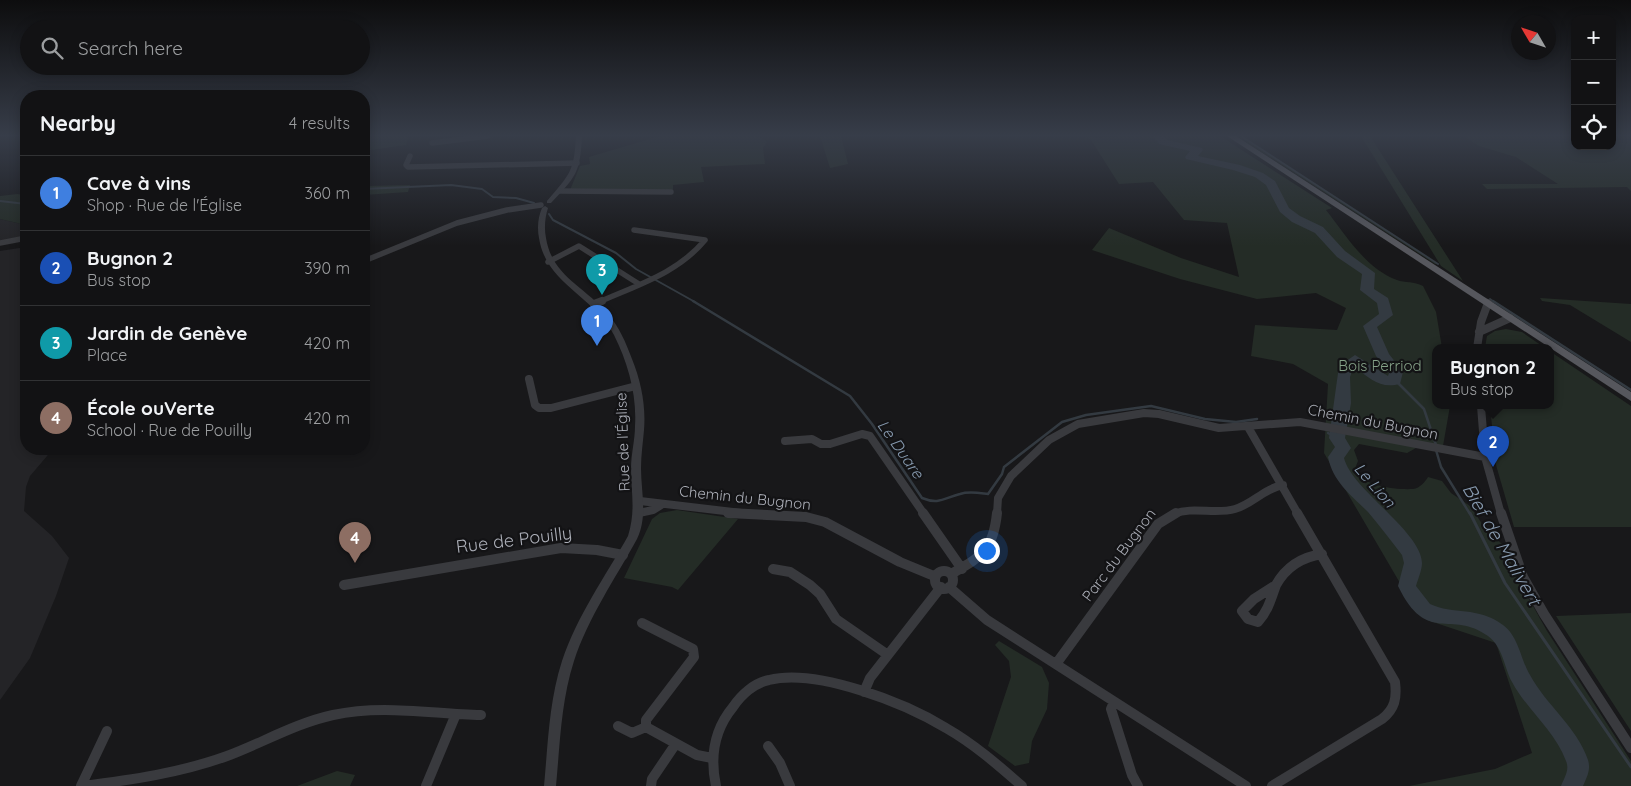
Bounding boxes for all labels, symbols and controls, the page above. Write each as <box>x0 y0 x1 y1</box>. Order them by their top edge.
north arrow <box>1511 15 1556 60</box>
map controls <box>1571 15 1616 150</box>
button: + <box>1571 15 1616 60</box>
search box <box>20 20 370 75</box>
icon: search <box>38 34 66 62</box>
text: Search here <box>78 36 183 60</box>
button: − <box>1571 60 1616 105</box>
button: locate <box>1571 105 1616 150</box>
text: Nearby <box>40 110 116 136</box>
text: 4 results <box>289 113 350 133</box>
text: Cave à vins <box>87 171 191 195</box>
text: 1 <box>53 183 59 203</box>
text: 360 m <box>305 183 350 203</box>
text: Shop · Rue de l'Église <box>87 195 242 215</box>
text: Bugnon 2 <box>87 246 173 270</box>
pin: 3 <box>586 254 618 295</box>
text: 2 <box>51 258 61 278</box>
text: 390 m <box>304 258 350 278</box>
text: Bus stop <box>87 270 151 290</box>
pin: 1 <box>581 305 613 346</box>
text: Jardin de Genève <box>87 321 247 345</box>
text: 3 <box>52 333 60 353</box>
text: 420 m <box>304 333 350 353</box>
popup <box>1432 344 1554 409</box>
text: Place <box>87 345 127 365</box>
text: Bugnon 2 <box>1450 355 1536 379</box>
park label: Bois Perriod <box>1338 356 1422 375</box>
text: Bus stop <box>1450 379 1514 399</box>
street label: Rue de l'Église <box>611 392 634 492</box>
text: École ouVerte <box>87 396 215 420</box>
street label: Chemin du Bugnon <box>1306 400 1440 443</box>
text: 4 <box>51 408 61 428</box>
text: 420 m <box>304 408 350 428</box>
water label: Le Duare <box>874 416 929 483</box>
text: School · Rue de Pouilly <box>87 420 252 440</box>
pin: 2 <box>1477 426 1509 467</box>
water label: Le Lion <box>1350 459 1400 512</box>
water label: Bief de Malivert <box>1457 479 1548 611</box>
street label: Chemin du Bugnon <box>678 481 812 514</box>
street label: Parc du Bugnon <box>1078 505 1160 605</box>
street label: Rue de Pouilly <box>454 521 573 558</box>
pin: 4 <box>339 522 371 563</box>
your location <box>974 538 1000 564</box>

